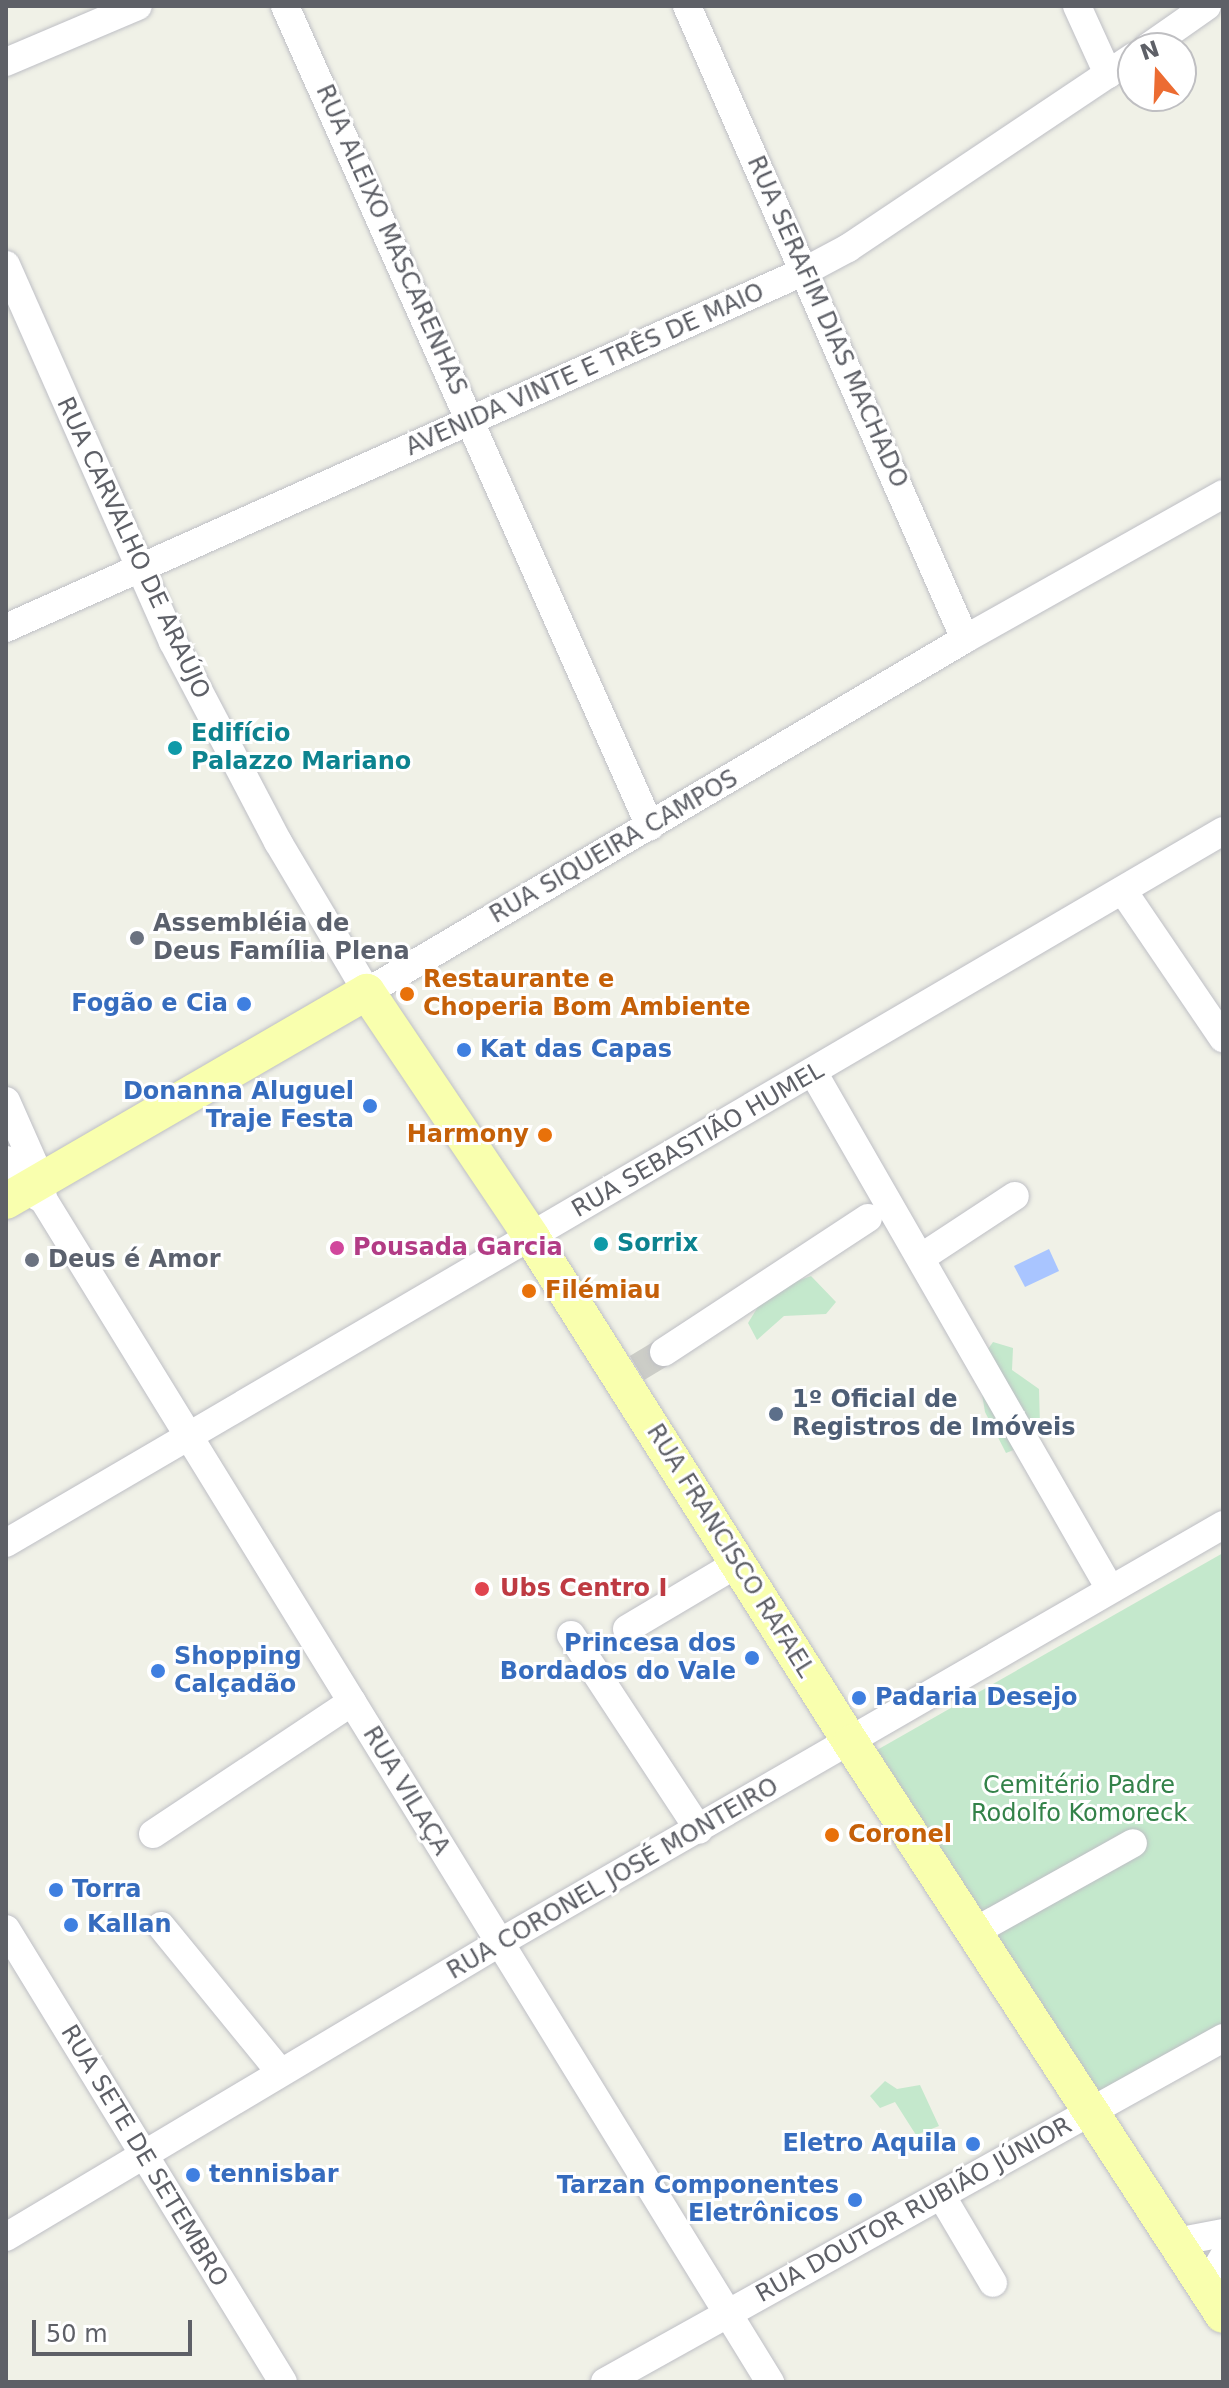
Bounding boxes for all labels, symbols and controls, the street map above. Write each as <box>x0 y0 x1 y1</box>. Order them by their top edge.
north arrow <box>1117 32 1197 112</box>
text: N <box>1137 36 1162 66</box>
street label: RUA ALEIXO MASCARENHAS <box>309 80 473 400</box>
street label: RUA SERAFIM DIAS MACHADO <box>741 152 913 492</box>
street label: AVENIDA VINTE E TRÊS DE MAIO <box>401 278 769 462</box>
street label: RUA CARVALHO DE ARAÚJO <box>50 393 216 703</box>
place label: Edifício Palazzo Mariano <box>191 720 411 776</box>
marker: Edifício Palazzo Mariano <box>166 739 184 757</box>
street label: RUA SIQUEIRA CAMPOS <box>485 764 743 930</box>
place label: Assembléia de Deus Família Plena <box>153 910 410 966</box>
marker: Assembléia de Deus Família Plena <box>128 929 146 947</box>
place label: Restaurante e Choperia Bom Ambiente <box>423 966 751 1022</box>
marker: Restaurante e Choperia Bom Ambiente <box>398 985 416 1003</box>
place label: Fogão e Cia <box>71 990 228 1018</box>
marker: Fogão e Cia <box>235 995 253 1013</box>
place label: Kat das Capas <box>480 1036 672 1064</box>
marker: Kat das Capas <box>455 1041 473 1059</box>
street label: RUA SEBASTIÃO HUMEL <box>567 1056 829 1224</box>
place label: Donanna Aluguel Traje Festa <box>123 1078 354 1134</box>
marker: Donanna Aluguel Traje Festa <box>361 1097 379 1115</box>
place label: Harmony <box>407 1121 529 1149</box>
marker: Harmony <box>536 1126 554 1144</box>
place label: Sorrix <box>617 1230 698 1258</box>
place label: Pousada Garcia <box>353 1234 563 1262</box>
marker: Sorrix <box>592 1235 610 1253</box>
marker: Pousada Garcia <box>328 1239 346 1257</box>
place label: Deus é Amor <box>48 1246 220 1274</box>
marker: Deus é Amor <box>23 1251 41 1269</box>
place label: Filémiau <box>545 1277 661 1305</box>
marker: Filémiau <box>520 1282 538 1300</box>
place label: 1º Oficial de Registros de Imóveis <box>792 1386 1076 1442</box>
marker: 1º Oficial de Registros de Imóveis <box>767 1405 785 1423</box>
street label: RUA FRANCISCO RAFAEL <box>640 1419 820 1683</box>
place label: Ubs Centro I <box>500 1575 667 1603</box>
marker: Ubs Centro I <box>471 1578 493 1600</box>
place label: Princesa dos Bordados do Vale <box>500 1630 736 1686</box>
place label: Shopping Calçadão <box>174 1643 302 1699</box>
marker: Princesa dos Bordados do Vale <box>743 1649 761 1667</box>
marker: Shopping Calçadão <box>149 1662 167 1680</box>
place label: Padaria Desejo <box>875 1684 1078 1712</box>
marker: Padaria Desejo <box>850 1689 868 1707</box>
street label: RUA VILAÇA <box>356 1721 456 1861</box>
street label: RUA CORONEL JOSÉ MONTEIRO <box>442 1772 784 1986</box>
park label: Cemitério Padre Rodolfo Komoreck <box>971 1772 1187 1828</box>
place label: Coronel <box>848 1821 952 1849</box>
marker: Coronel <box>823 1826 841 1844</box>
place label: Torra <box>72 1876 142 1904</box>
marker: Torra <box>47 1881 65 1899</box>
place label: Kallan <box>87 1911 172 1939</box>
marker: Kallan <box>62 1916 80 1934</box>
street label: RUA SETE DE SETEMBRO <box>54 2020 234 2292</box>
street label: RUA DOUTOR RUBIÃO JÚNIOR <box>751 2111 1077 2309</box>
place label: Eletro Aquila <box>782 2130 957 2158</box>
marker: Eletro Aquila <box>964 2135 982 2153</box>
place label: tennisbar <box>209 2161 339 2189</box>
marker: tennisbar <box>184 2166 202 2184</box>
place label: Tarzan Componentes Eletrônicos <box>557 2172 839 2228</box>
marker: Tarzan Componentes Eletrônicos <box>846 2191 864 2209</box>
scale bar <box>36 2304 196 2354</box>
text: 50 m <box>46 2320 108 2348</box>

